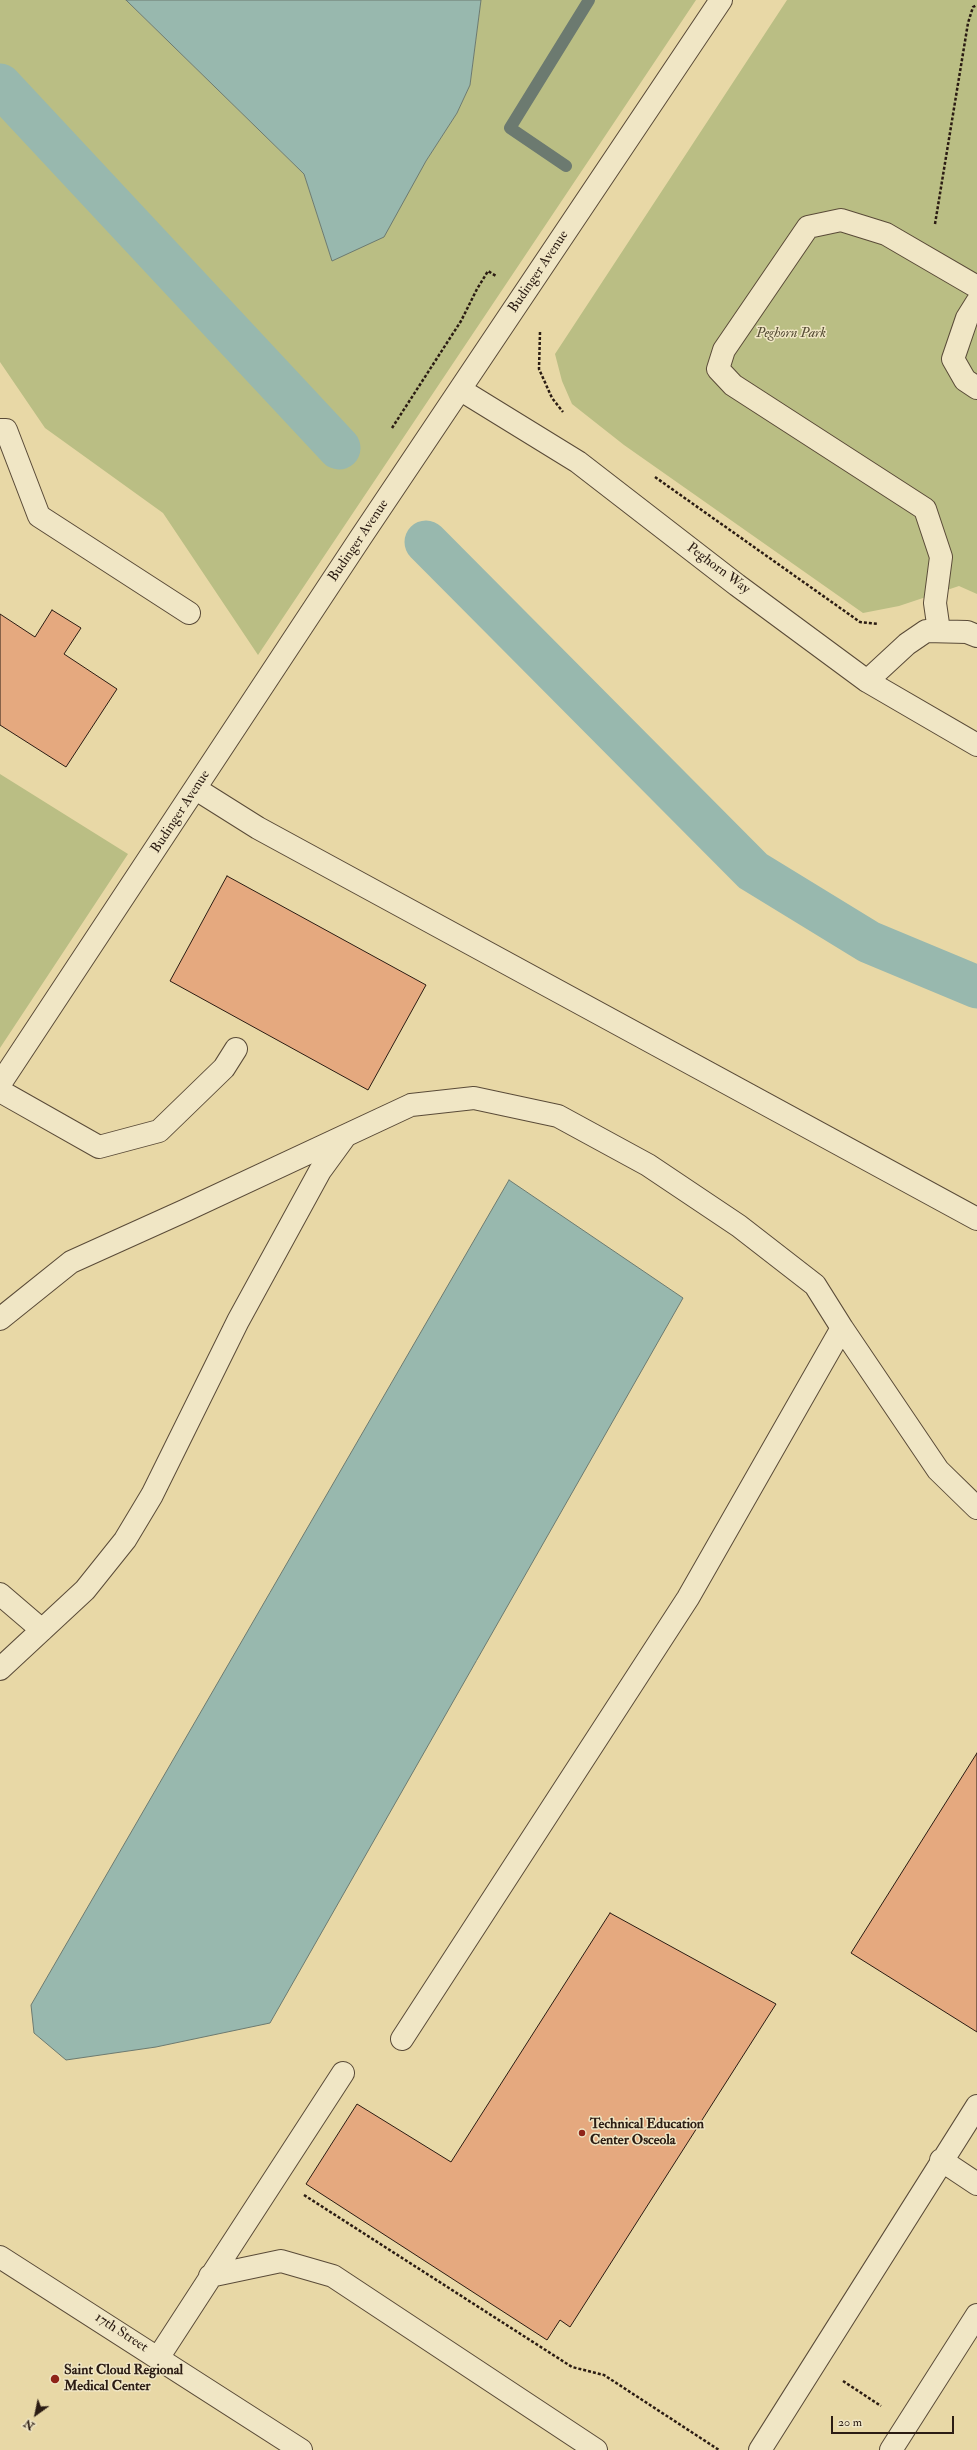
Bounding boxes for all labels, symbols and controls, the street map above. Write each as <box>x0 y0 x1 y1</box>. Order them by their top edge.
street label: Budinger Avenue <box>505 228 573 316</box>
park label: Peghorn Park <box>756 326 826 342</box>
street label: Budinger Avenue <box>325 497 393 585</box>
street label: Peghorn Way <box>683 540 753 598</box>
street label: Budinger Avenue <box>148 767 214 857</box>
place label: Technical Education Center Osceola <box>590 2117 704 2150</box>
marker: Technical Education Center Osceola <box>577 2128 587 2138</box>
street label: 17th Street <box>91 2310 151 2356</box>
place label: Saint Cloud Regional Medical Center <box>64 2363 183 2396</box>
marker: Saint Cloud Regional Medical Center <box>49 2373 61 2385</box>
north arrow <box>16 2394 56 2434</box>
scale bar <box>833 2408 956 2434</box>
text: 20 m <box>838 2415 862 2430</box>
text: N <box>22 2416 37 2433</box>

